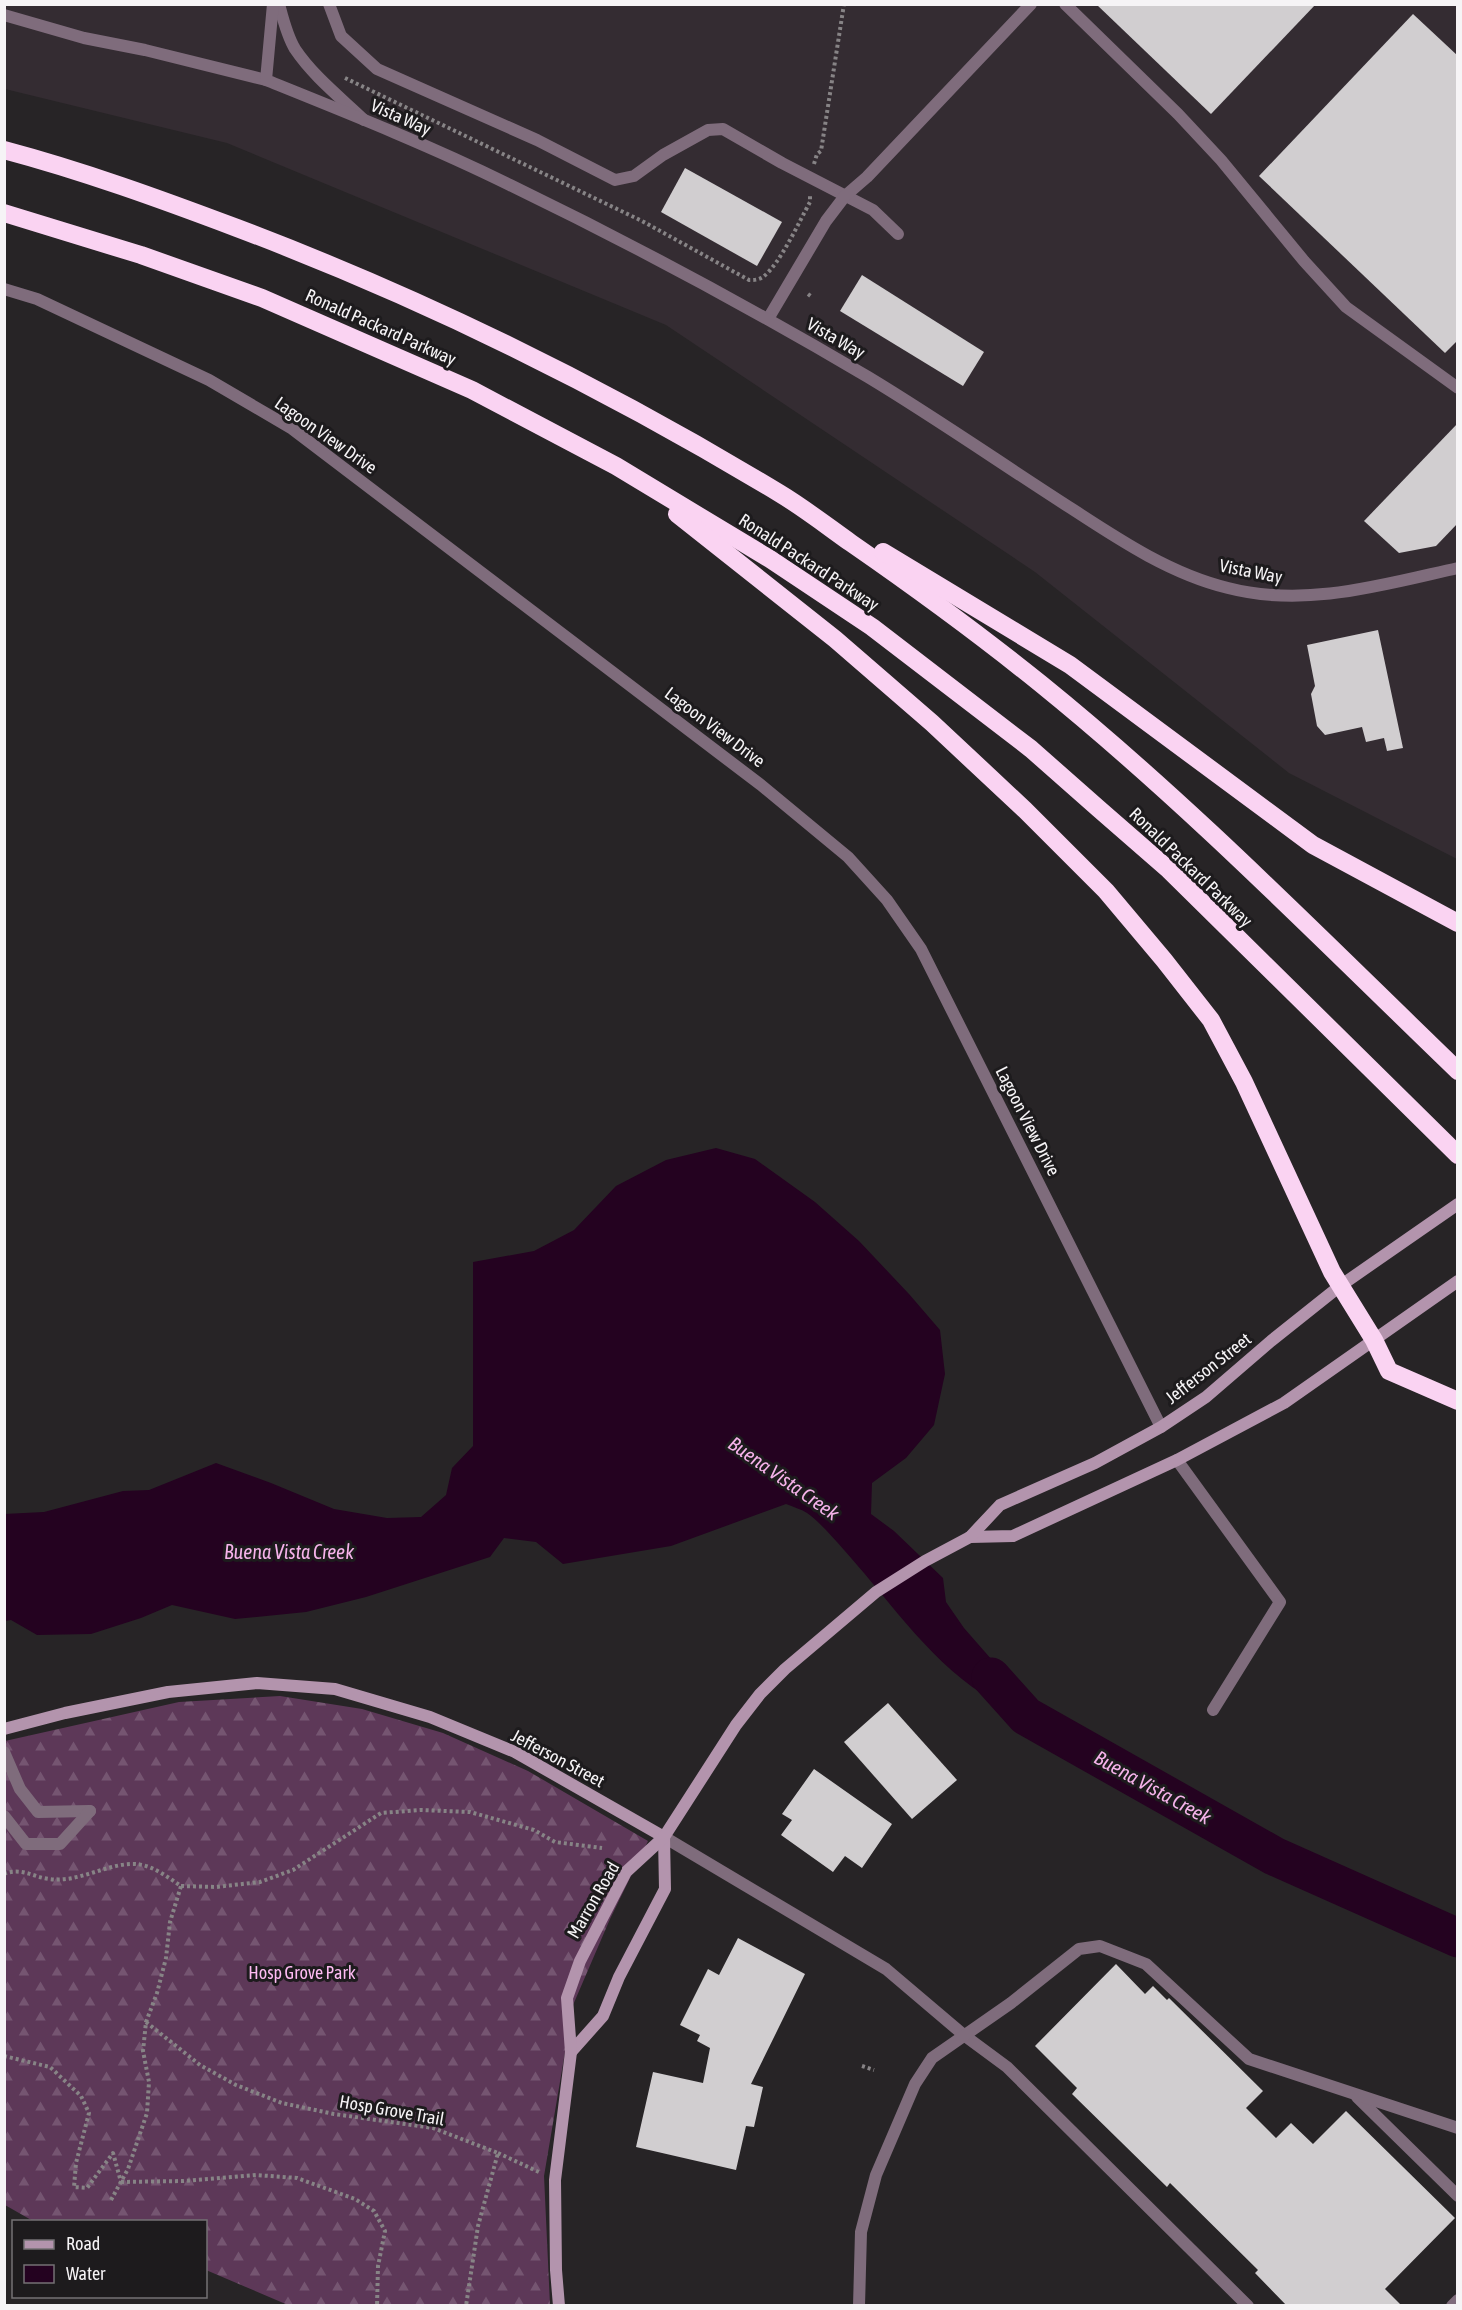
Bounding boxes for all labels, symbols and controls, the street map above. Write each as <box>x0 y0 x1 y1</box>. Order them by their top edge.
street label: Vista Way <box>368 94 434 140</box>
street label: Ronald Packard Parkway <box>302 284 460 370</box>
street label: Vista Way <box>803 313 869 363</box>
street label: Lagoon View Drive <box>271 392 381 478</box>
street label: Ronald Packard Parkway <box>735 509 883 615</box>
street label: Vista Way <box>1218 555 1284 587</box>
street label: Lagoon View Drive <box>661 683 769 771</box>
street label: Ronald Packard Parkway <box>1125 803 1257 931</box>
street label: Lagoon View Drive <box>991 1063 1065 1179</box>
street label: Jefferson Street <box>1161 1328 1255 1408</box>
water label: Buena Vista Creek <box>724 1431 844 1525</box>
water label: Buena Vista Creek <box>224 1540 354 1563</box>
street label: Jefferson Street <box>508 1725 608 1791</box>
water label: Buena Vista Creek <box>1091 1745 1216 1829</box>
street label: Marron Road <box>563 1858 623 1942</box>
park label: Hosp Grove Park <box>248 1962 356 1983</box>
street label: Hosp Grove Trail <box>338 2090 446 2130</box>
legend <box>12 2220 207 2298</box>
text: Road <box>66 2233 100 2254</box>
text: Water <box>66 2263 106 2284</box>

